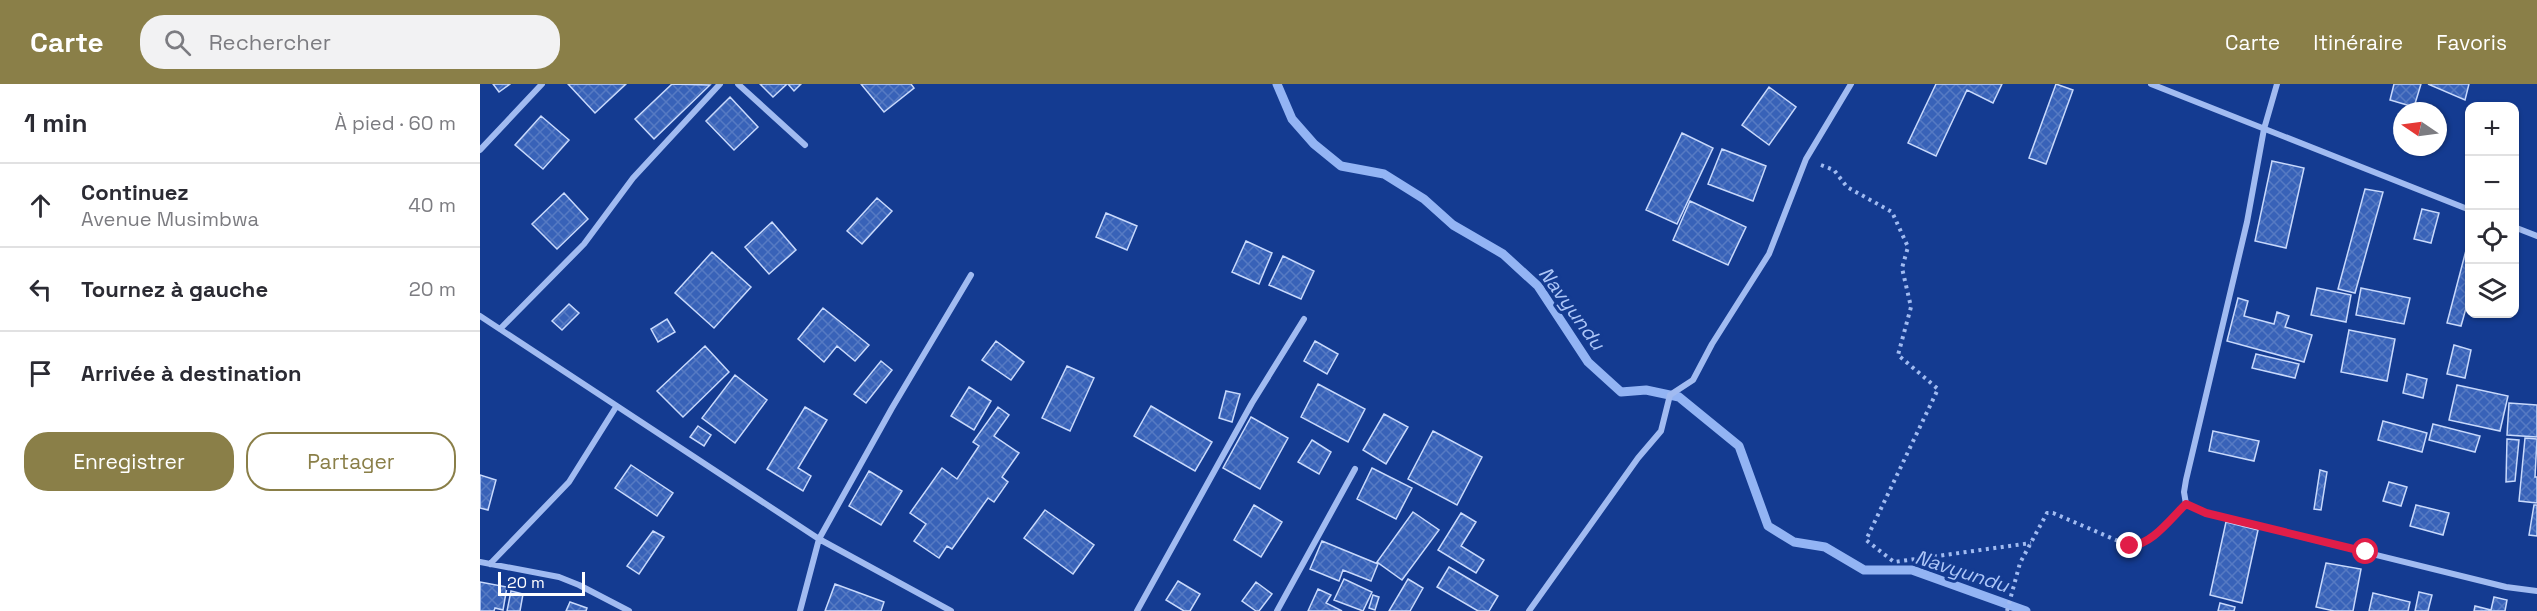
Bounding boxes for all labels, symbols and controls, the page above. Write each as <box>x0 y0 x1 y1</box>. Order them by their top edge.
search box <box>140 15 560 69</box>
text: Carte <box>30 24 104 60</box>
icon: search <box>161 26 194 59</box>
text: Rechercher <box>209 28 331 56</box>
text: Carte <box>2225 29 2280 56</box>
text: Itinéraire <box>2313 29 2403 56</box>
text: Favoris <box>2436 29 2507 56</box>
north arrow <box>2393 102 2447 156</box>
map controls <box>2465 102 2519 318</box>
button: + <box>2465 102 2519 156</box>
text: 1 min <box>24 106 88 140</box>
text: À pied · 60 m <box>335 110 456 136</box>
button: − <box>2465 156 2519 210</box>
text: Continuez <box>81 178 189 206</box>
icon: ahead <box>24 189 57 222</box>
text: 40 m <box>408 192 456 218</box>
text: Avenue Musimbwa <box>81 206 259 232</box>
button: locate <box>2465 210 2519 264</box>
water label: Navyundu <box>1533 261 1612 356</box>
button: layers <box>2465 264 2519 318</box>
icon: left <box>24 273 57 306</box>
text: Tournez à gauche <box>81 275 268 303</box>
text: 20 m <box>409 276 456 302</box>
icon: arrive <box>24 357 57 390</box>
text: Arrivée à destination <box>81 359 302 387</box>
button: Enregistrer <box>24 432 234 491</box>
button: Partager <box>246 432 456 491</box>
route end <box>2116 532 2142 558</box>
route start <box>2352 538 2378 564</box>
water label: Navyundu <box>1912 544 2014 599</box>
scale bar <box>498 569 585 596</box>
text: 20 m <box>507 572 545 593</box>

